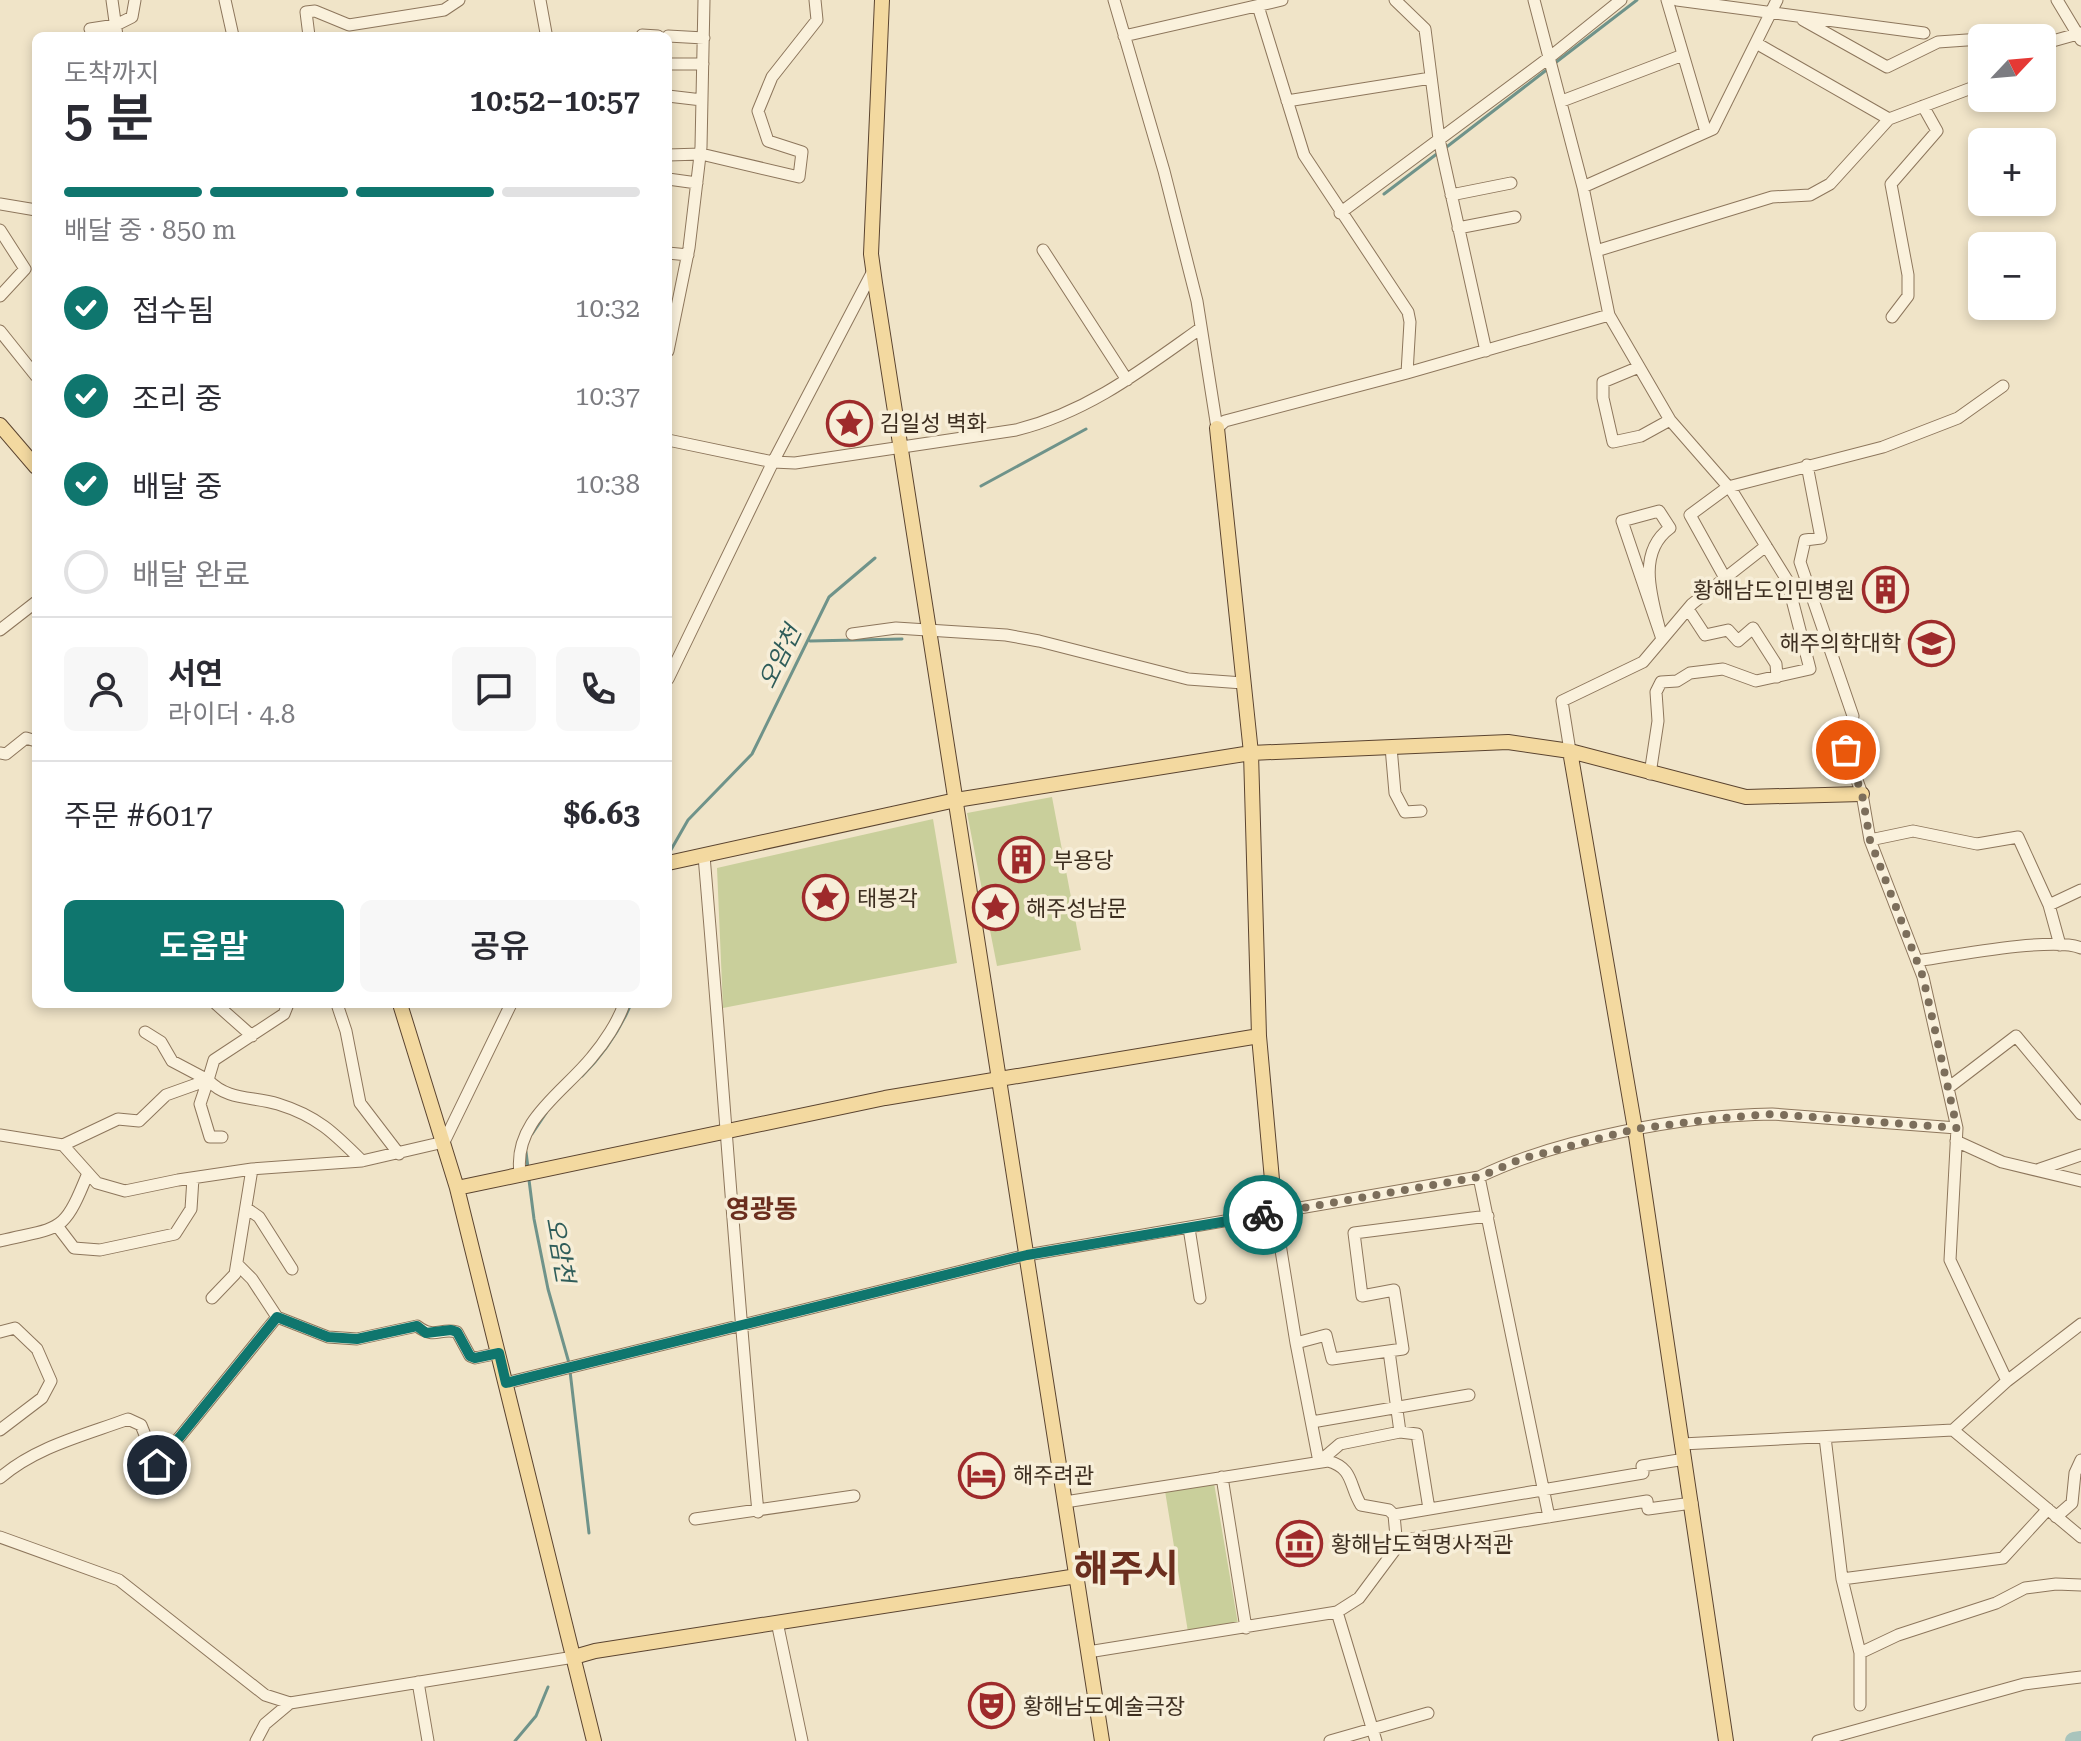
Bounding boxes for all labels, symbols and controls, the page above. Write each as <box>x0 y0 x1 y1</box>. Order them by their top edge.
north arrow <box>1968 24 2056 112</box>
map controls <box>1968 24 2056 320</box>
text: 도착까지 <box>64 58 160 88</box>
text: 10:52–10:57 <box>470 83 640 118</box>
text: 5 분 <box>64 88 154 149</box>
button: + <box>1968 128 2056 216</box>
text: 배달 중 · 850 m <box>64 215 236 245</box>
button: − <box>1968 232 2056 320</box>
icon: check <box>64 286 108 330</box>
text: 접수됨 <box>132 293 215 328</box>
text: 10:32 <box>575 293 640 323</box>
icon: check <box>64 374 108 418</box>
text: 조리 중 <box>132 381 222 416</box>
text: 10:37 <box>575 381 640 411</box>
place icon: 김일성 벽화 <box>825 399 873 447</box>
place label: 김일성 벽화 <box>880 411 987 436</box>
icon: check <box>64 462 108 506</box>
text: 배달 중 <box>132 469 222 504</box>
text: 10:38 <box>575 469 640 499</box>
text: 배달 완료 <box>132 557 250 592</box>
building icon: 황해남도인민병원 <box>1862 566 1910 614</box>
place label: 황해남도인민병원 <box>1693 578 1855 603</box>
water label: 오암천 <box>753 618 808 693</box>
school or university icon: 해주의학대학 <box>1908 619 1956 667</box>
place label: 해주의학대학 <box>1780 631 1901 656</box>
button: person <box>64 647 148 731</box>
button: chat <box>452 647 536 731</box>
button: phone <box>556 647 640 731</box>
text: 서연 <box>168 656 223 691</box>
text: 라이더 · 4.8 <box>168 699 295 729</box>
pin <box>1812 716 1880 784</box>
icon: bag <box>1824 728 1868 772</box>
text: $6.63 <box>563 796 640 831</box>
text: 주문 #6017 <box>64 798 213 833</box>
building icon: 부용당 <box>998 836 1046 884</box>
place label: 부용당 <box>1053 848 1114 873</box>
place icon: 태봉각 <box>802 874 850 922</box>
place icon: 해주성남문 <box>971 884 1019 932</box>
place label: 태봉각 <box>857 886 918 911</box>
place label: 해주성남문 <box>1026 896 1127 921</box>
button: 도움말 <box>64 900 344 992</box>
button: 공유 <box>360 900 640 992</box>
courier <box>1223 1175 1303 1255</box>
icon: bike <box>1241 1193 1285 1237</box>
district label: 영광동 <box>726 1194 798 1224</box>
water label: 오암천 <box>540 1215 580 1288</box>
pin <box>123 1431 191 1499</box>
icon: home <box>135 1443 179 1487</box>
hotel icon: 해주려관 <box>958 1451 1006 1499</box>
place label: 해주려관 <box>1013 1463 1094 1488</box>
museum icon: 황해남도혁명사적관 <box>1276 1520 1324 1568</box>
place label: 황해남도혁명사적관 <box>1331 1532 1513 1557</box>
district label: 해주시 <box>1074 1547 1178 1591</box>
theatre icon: 황해남도예술극장 <box>968 1682 1016 1730</box>
place label: 황해남도예술극장 <box>1023 1694 1185 1719</box>

